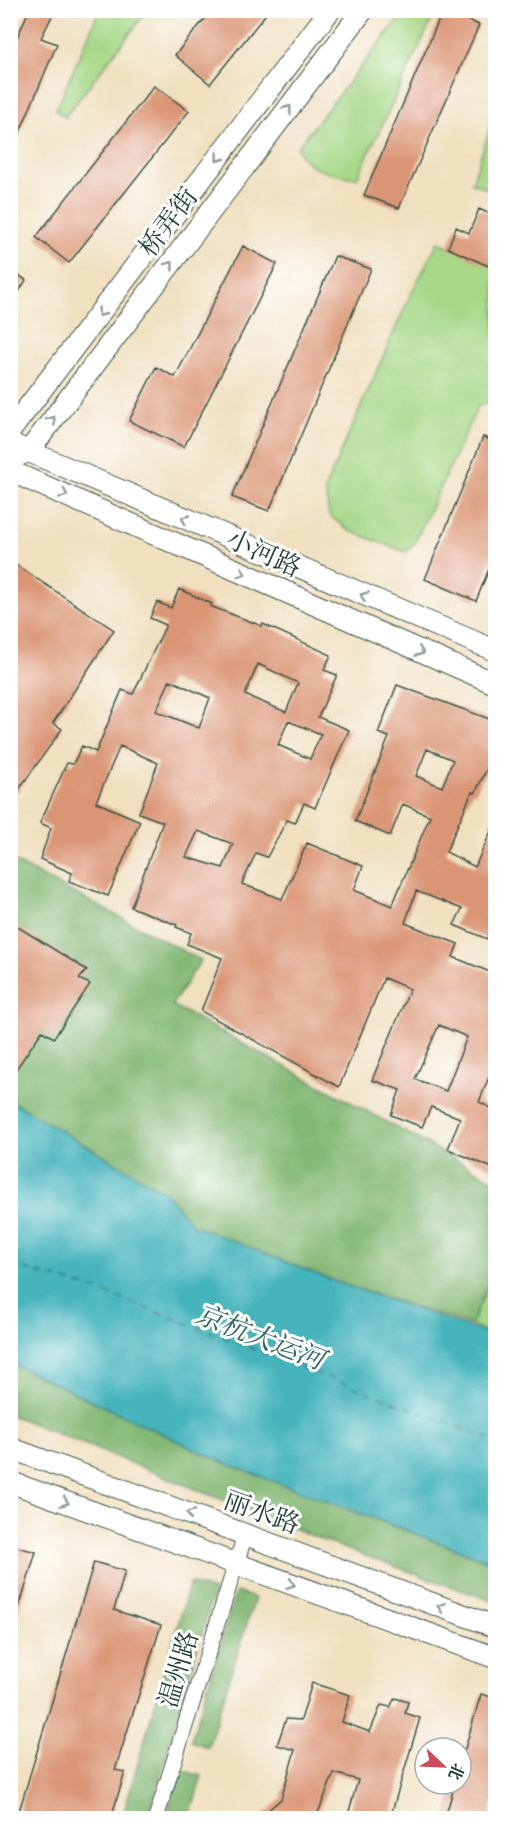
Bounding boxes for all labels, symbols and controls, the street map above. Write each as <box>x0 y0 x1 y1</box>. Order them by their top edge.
one-way arrow <box>280 105 291 116</box>
one-way arrow <box>216 151 227 162</box>
street label: 桥弄街 <box>133 182 205 263</box>
one-way arrow <box>163 260 174 271</box>
one-way arrow <box>97 306 108 317</box>
one-way arrow <box>45 416 56 427</box>
one-way arrow <box>58 487 69 499</box>
one-way arrow <box>180 514 191 526</box>
street label: 小河路 <box>221 523 306 584</box>
one-way arrow <box>236 566 247 578</box>
one-way arrow <box>359 592 370 604</box>
one-way arrow <box>414 645 425 657</box>
water label: 京杭大运河 <box>191 1298 333 1379</box>
street label: 丽水路 <box>220 1485 304 1541</box>
one-way arrow <box>60 1494 70 1507</box>
one-way arrow <box>185 1509 196 1522</box>
one-way arrow <box>285 1577 296 1589</box>
one-way arrow <box>436 1601 446 1614</box>
street label: 温州路 <box>152 1627 206 1711</box>
north arrow <box>413 1736 473 1796</box>
text: 北 <box>444 1760 468 1783</box>

